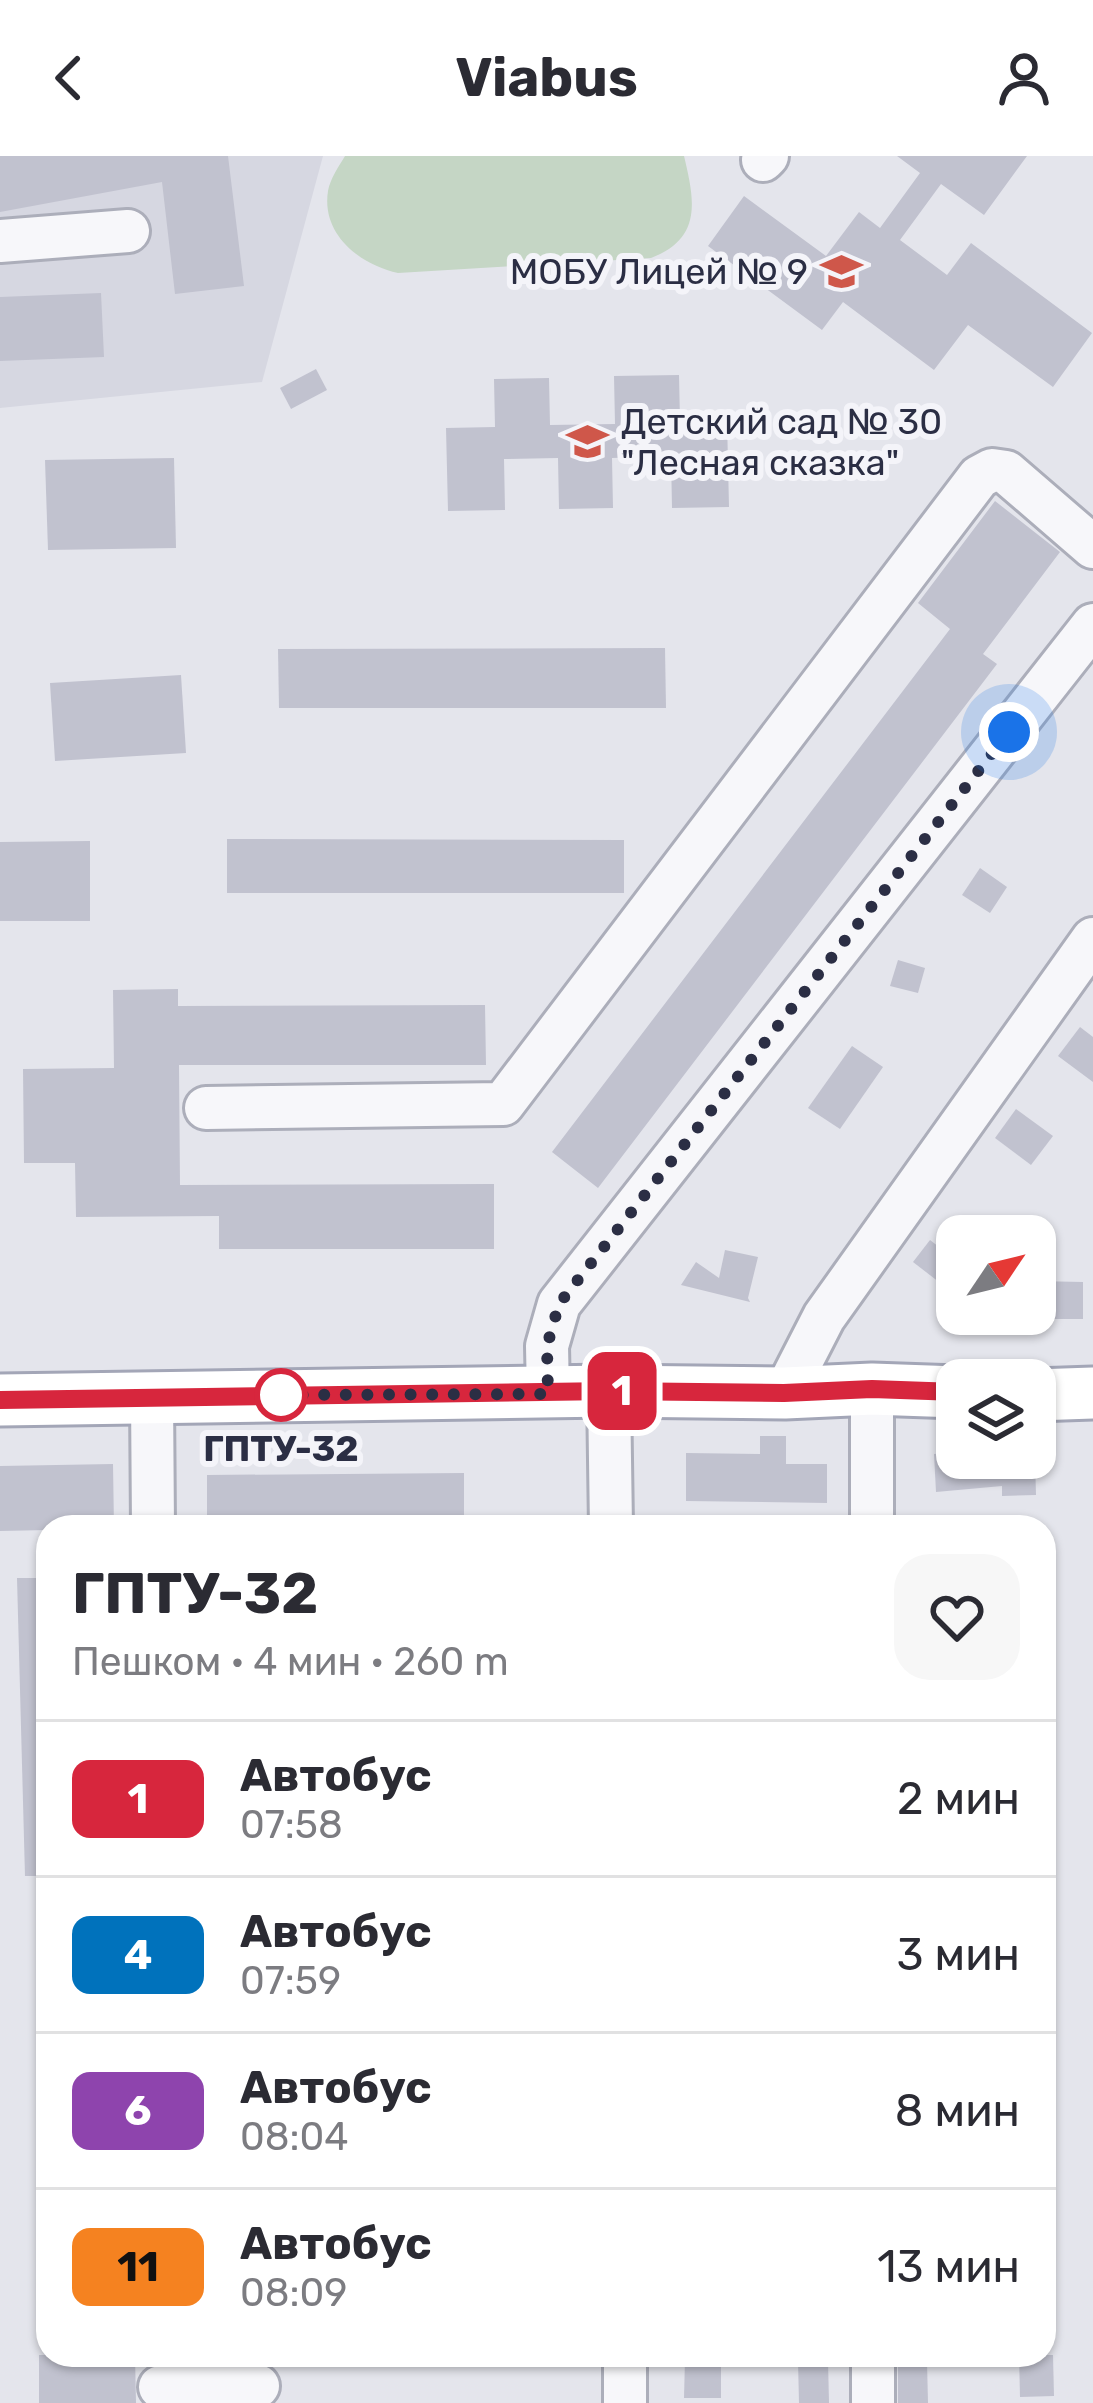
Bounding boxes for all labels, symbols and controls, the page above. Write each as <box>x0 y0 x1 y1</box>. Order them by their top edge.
icon: back <box>36 45 102 111</box>
icon: person <box>991 45 1057 111</box>
text: Viabus <box>455 46 638 110</box>
school or university icon: МОБУ Лицей № 9 <box>819 248 865 294</box>
place label: МОБУ Лицей № 9 <box>510 250 808 293</box>
place label: Детский сад № 30 "Лесная сказка" <box>621 400 942 484</box>
school or university icon: Детский сад № 30 "Лесная сказка" <box>564 419 610 465</box>
your location <box>979 702 1039 762</box>
north arrow <box>936 1215 1056 1335</box>
map controls <box>936 1215 1056 1479</box>
line badge: 1 <box>583 1352 661 1430</box>
button: layers <box>936 1359 1056 1479</box>
text: 1 <box>612 1366 632 1416</box>
marker: ГПТУ-32 <box>256 1370 306 1420</box>
place label: ГПТУ-32 <box>203 1427 359 1470</box>
button: heart <box>894 1554 1020 1680</box>
text: ГПТУ-32 <box>72 1560 318 1627</box>
text: Пешком · 4 мин · 260 m <box>72 1639 509 1685</box>
text: Автобус <box>240 1749 432 1802</box>
text: 2 мин <box>897 1772 1020 1825</box>
text: 1 <box>128 1774 148 1824</box>
text: 07:58 <box>240 1802 343 1848</box>
text: Автобус <box>240 1905 432 1958</box>
text: 3 мин <box>896 1928 1020 1981</box>
text: 4 <box>124 1930 152 1980</box>
text: 07:59 <box>240 1958 341 2004</box>
text: Автобус <box>240 2061 432 2114</box>
text: 8 мин <box>895 2084 1020 2137</box>
text: 6 <box>124 2086 152 2136</box>
text: 08:04 <box>240 2114 349 2160</box>
text: Автобус <box>240 2217 432 2270</box>
text: 13 мин <box>877 2240 1020 2293</box>
text: 11 <box>117 2242 159 2292</box>
text: 08:09 <box>240 2270 347 2316</box>

